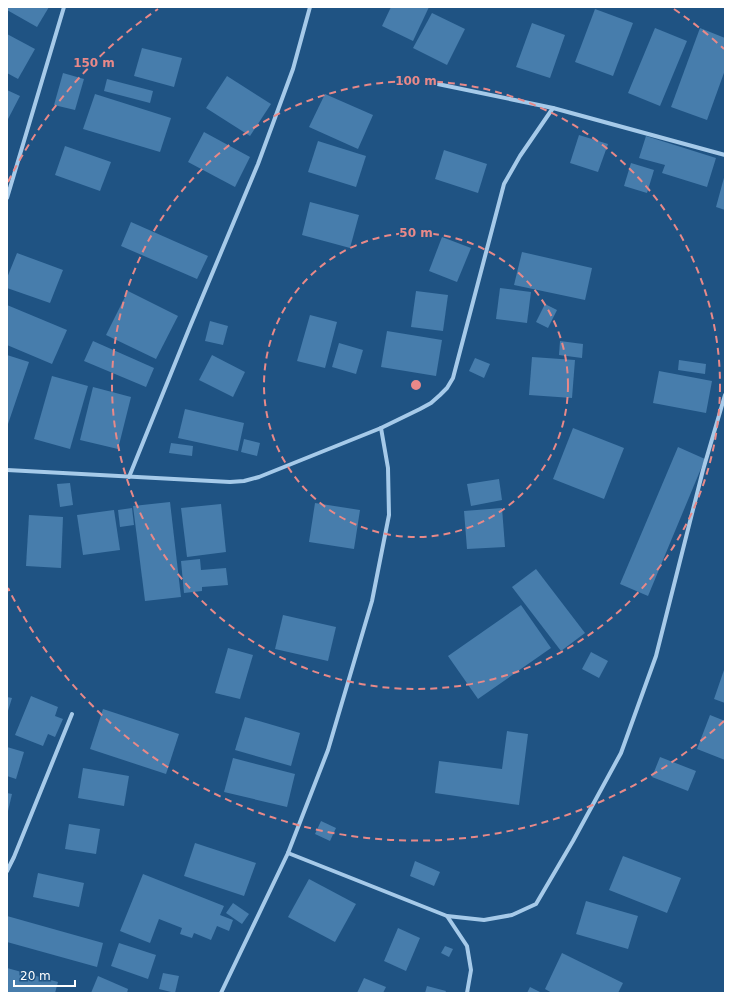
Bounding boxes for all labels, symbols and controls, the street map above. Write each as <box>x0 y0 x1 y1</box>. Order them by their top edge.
text: 150 m <box>73 56 115 70</box>
text: 100 m <box>395 74 437 88</box>
text: 50 m <box>399 226 433 240</box>
centre of rings <box>409 378 423 392</box>
scale bar <box>14 962 75 988</box>
text: 20 m <box>20 969 51 983</box>

